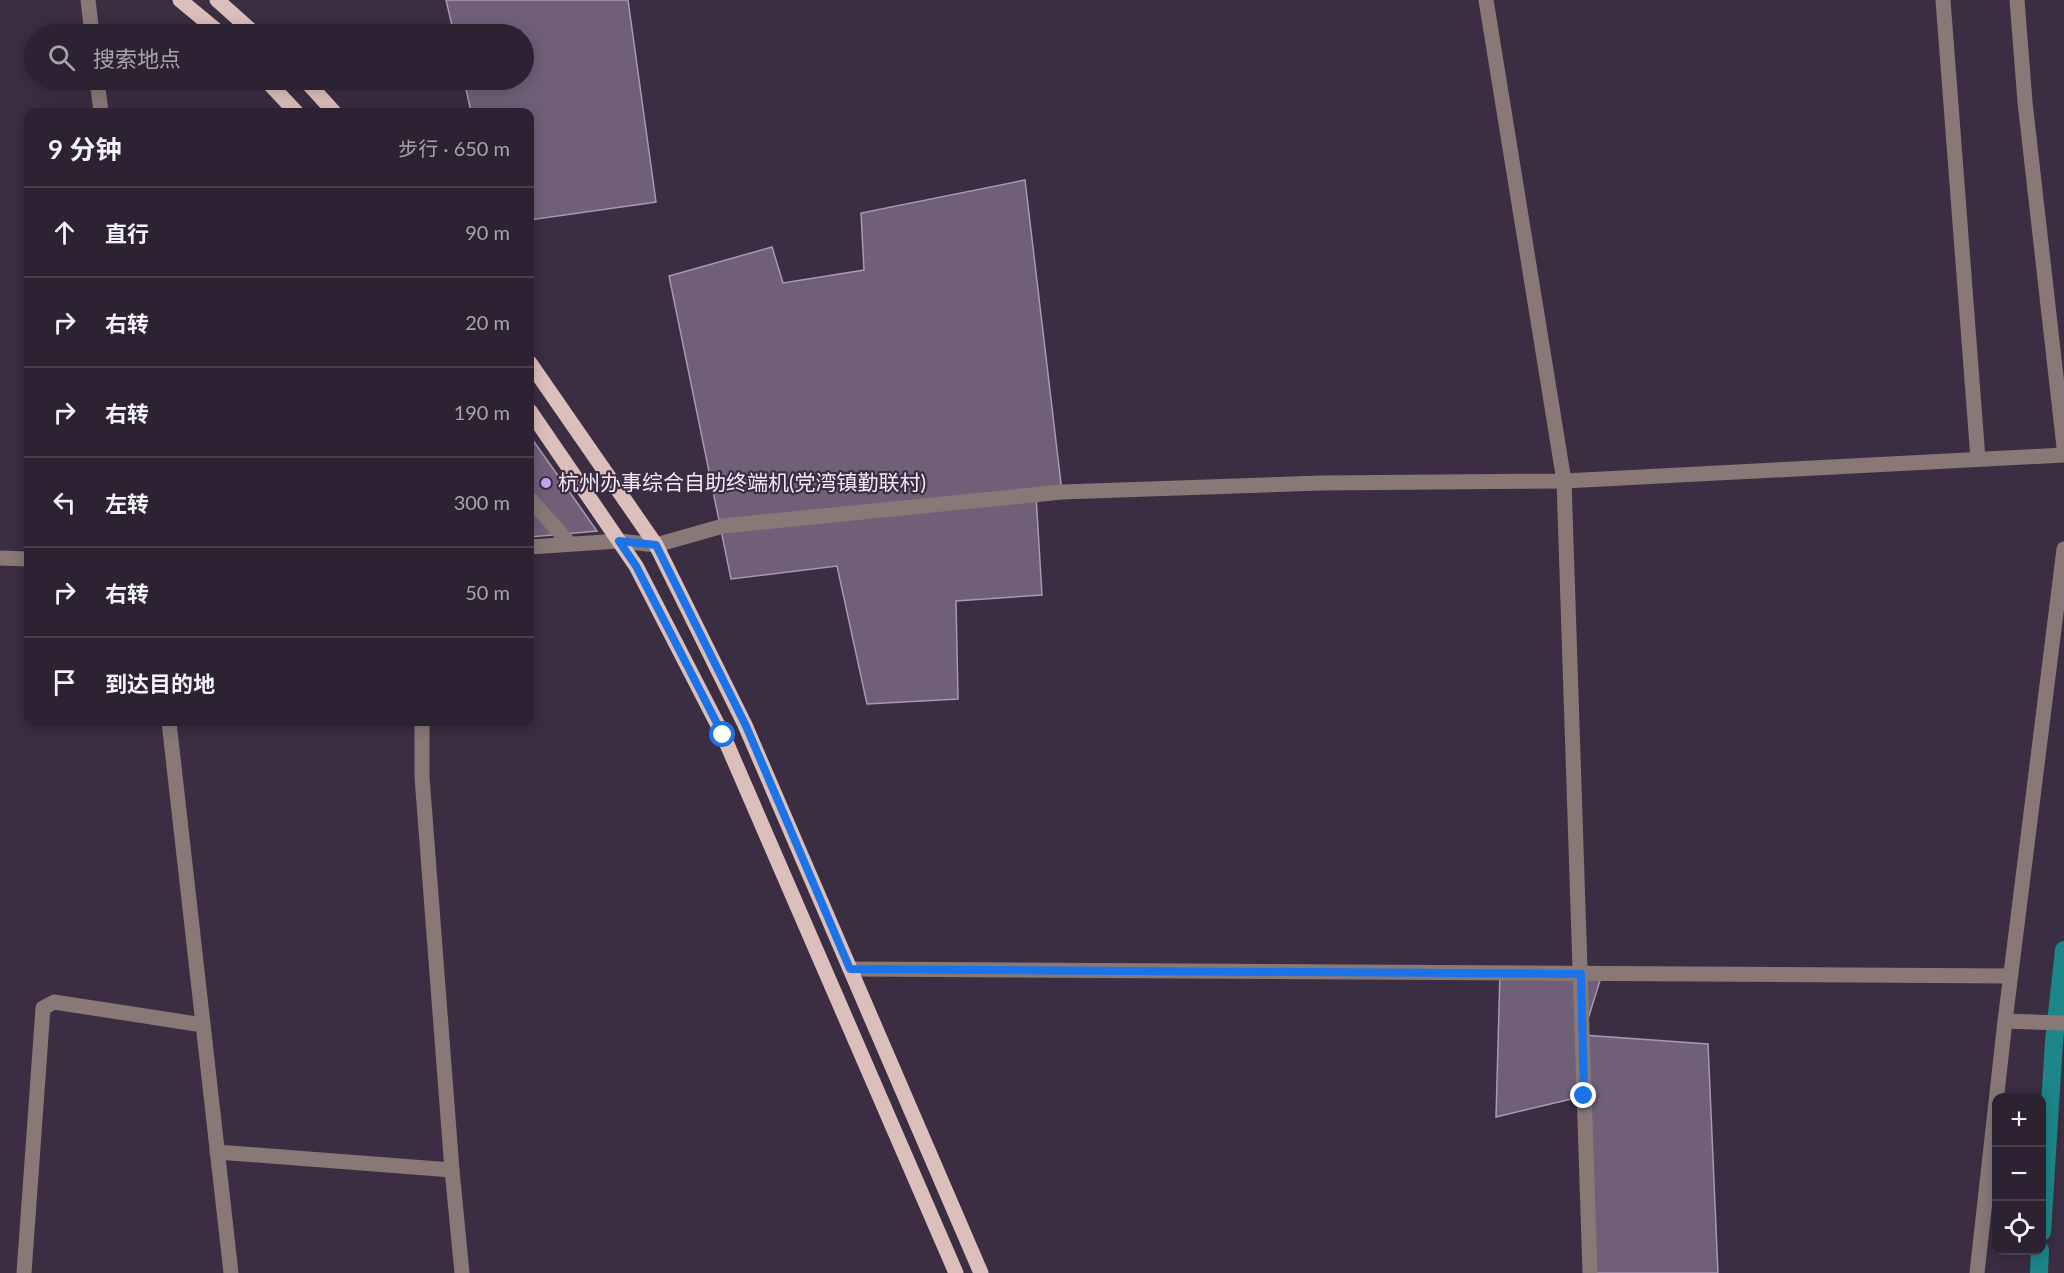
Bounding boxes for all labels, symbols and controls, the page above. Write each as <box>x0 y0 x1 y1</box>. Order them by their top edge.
search box <box>24 24 534 90</box>
icon: search <box>45 41 78 74</box>
text: 搜索地点 <box>93 45 181 72</box>
text: 9 分钟 <box>48 133 121 165</box>
text: 步行 · 650 m <box>398 136 510 160</box>
icon: ahead <box>48 216 81 249</box>
text: 直行 <box>105 220 149 247</box>
text: 90 m <box>465 220 510 244</box>
icon: right <box>48 306 81 339</box>
text: 右转 <box>105 310 149 337</box>
text: 20 m <box>465 310 510 334</box>
icon: right <box>48 396 81 429</box>
text: 右转 <box>105 400 149 427</box>
text: 190 m <box>454 400 510 424</box>
place label: 杭州办事综合自助终端机(党湾镇勤联村) <box>558 469 926 494</box>
marker: 杭州办事综合自助终端机(党湾镇勤联村) <box>539 476 553 490</box>
icon: left <box>48 486 81 519</box>
text: 左转 <box>105 490 149 517</box>
text: 300 m <box>454 490 510 514</box>
icon: right <box>48 576 81 609</box>
text: 右转 <box>105 580 149 607</box>
text: 50 m <box>465 580 510 604</box>
icon: arrive <box>48 666 81 699</box>
text: 到达目的地 <box>105 670 215 697</box>
route start <box>709 721 735 747</box>
route end <box>1570 1082 1596 1108</box>
map controls <box>1992 1093 2046 1255</box>
button: + <box>1992 1093 2046 1147</box>
button: − <box>1992 1147 2046 1201</box>
button: locate <box>1992 1201 2046 1255</box>

